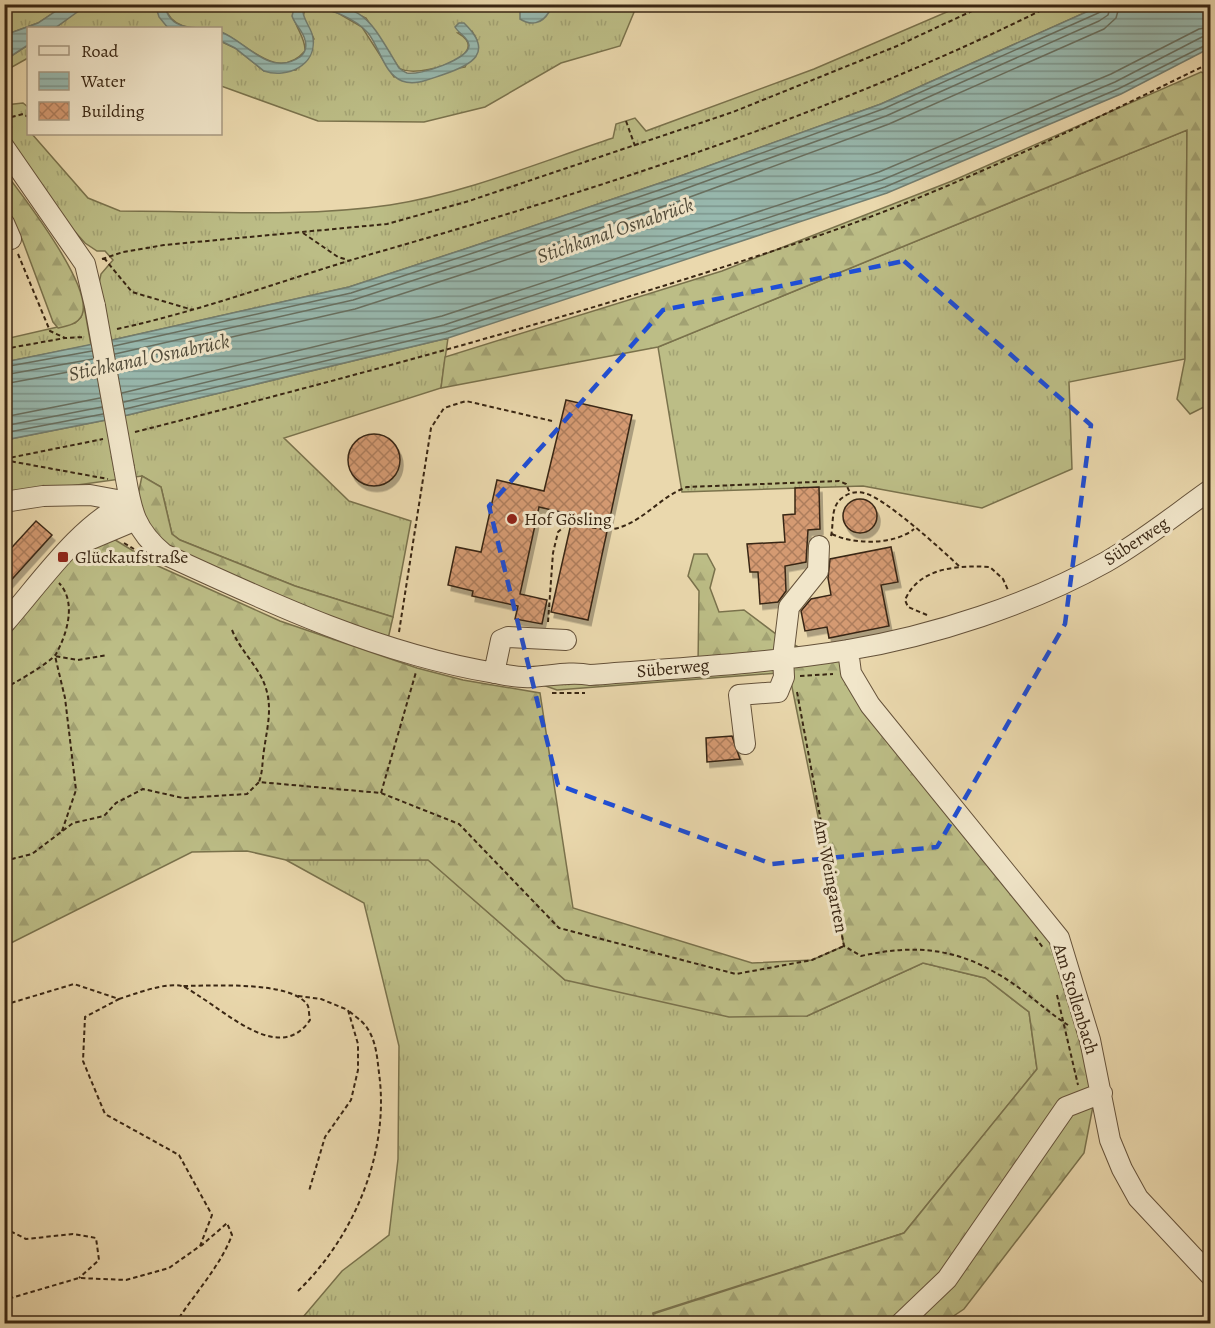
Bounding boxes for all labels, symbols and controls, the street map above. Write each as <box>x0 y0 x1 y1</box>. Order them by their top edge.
legend <box>27 27 222 135</box>
text: Road <box>81 39 119 63</box>
text: Water <box>80 69 126 93</box>
text: Building <box>81 99 145 123</box>
water label: Stichkanal Osnabrück <box>533 191 697 270</box>
water label: Stichkanal Osnabrück <box>66 327 232 388</box>
place label: Hof Gösling <box>524 507 612 531</box>
street label: Süberweg <box>1099 511 1173 571</box>
marker: Hof Gösling <box>505 512 519 526</box>
place label: Glückaufstraße <box>75 545 188 569</box>
marker: Glückaufstraße <box>56 550 70 564</box>
street label: Süberweg <box>636 653 710 683</box>
street label: Am Weingarten <box>808 816 854 935</box>
street label: Am Stollenbach <box>1047 940 1104 1058</box>

